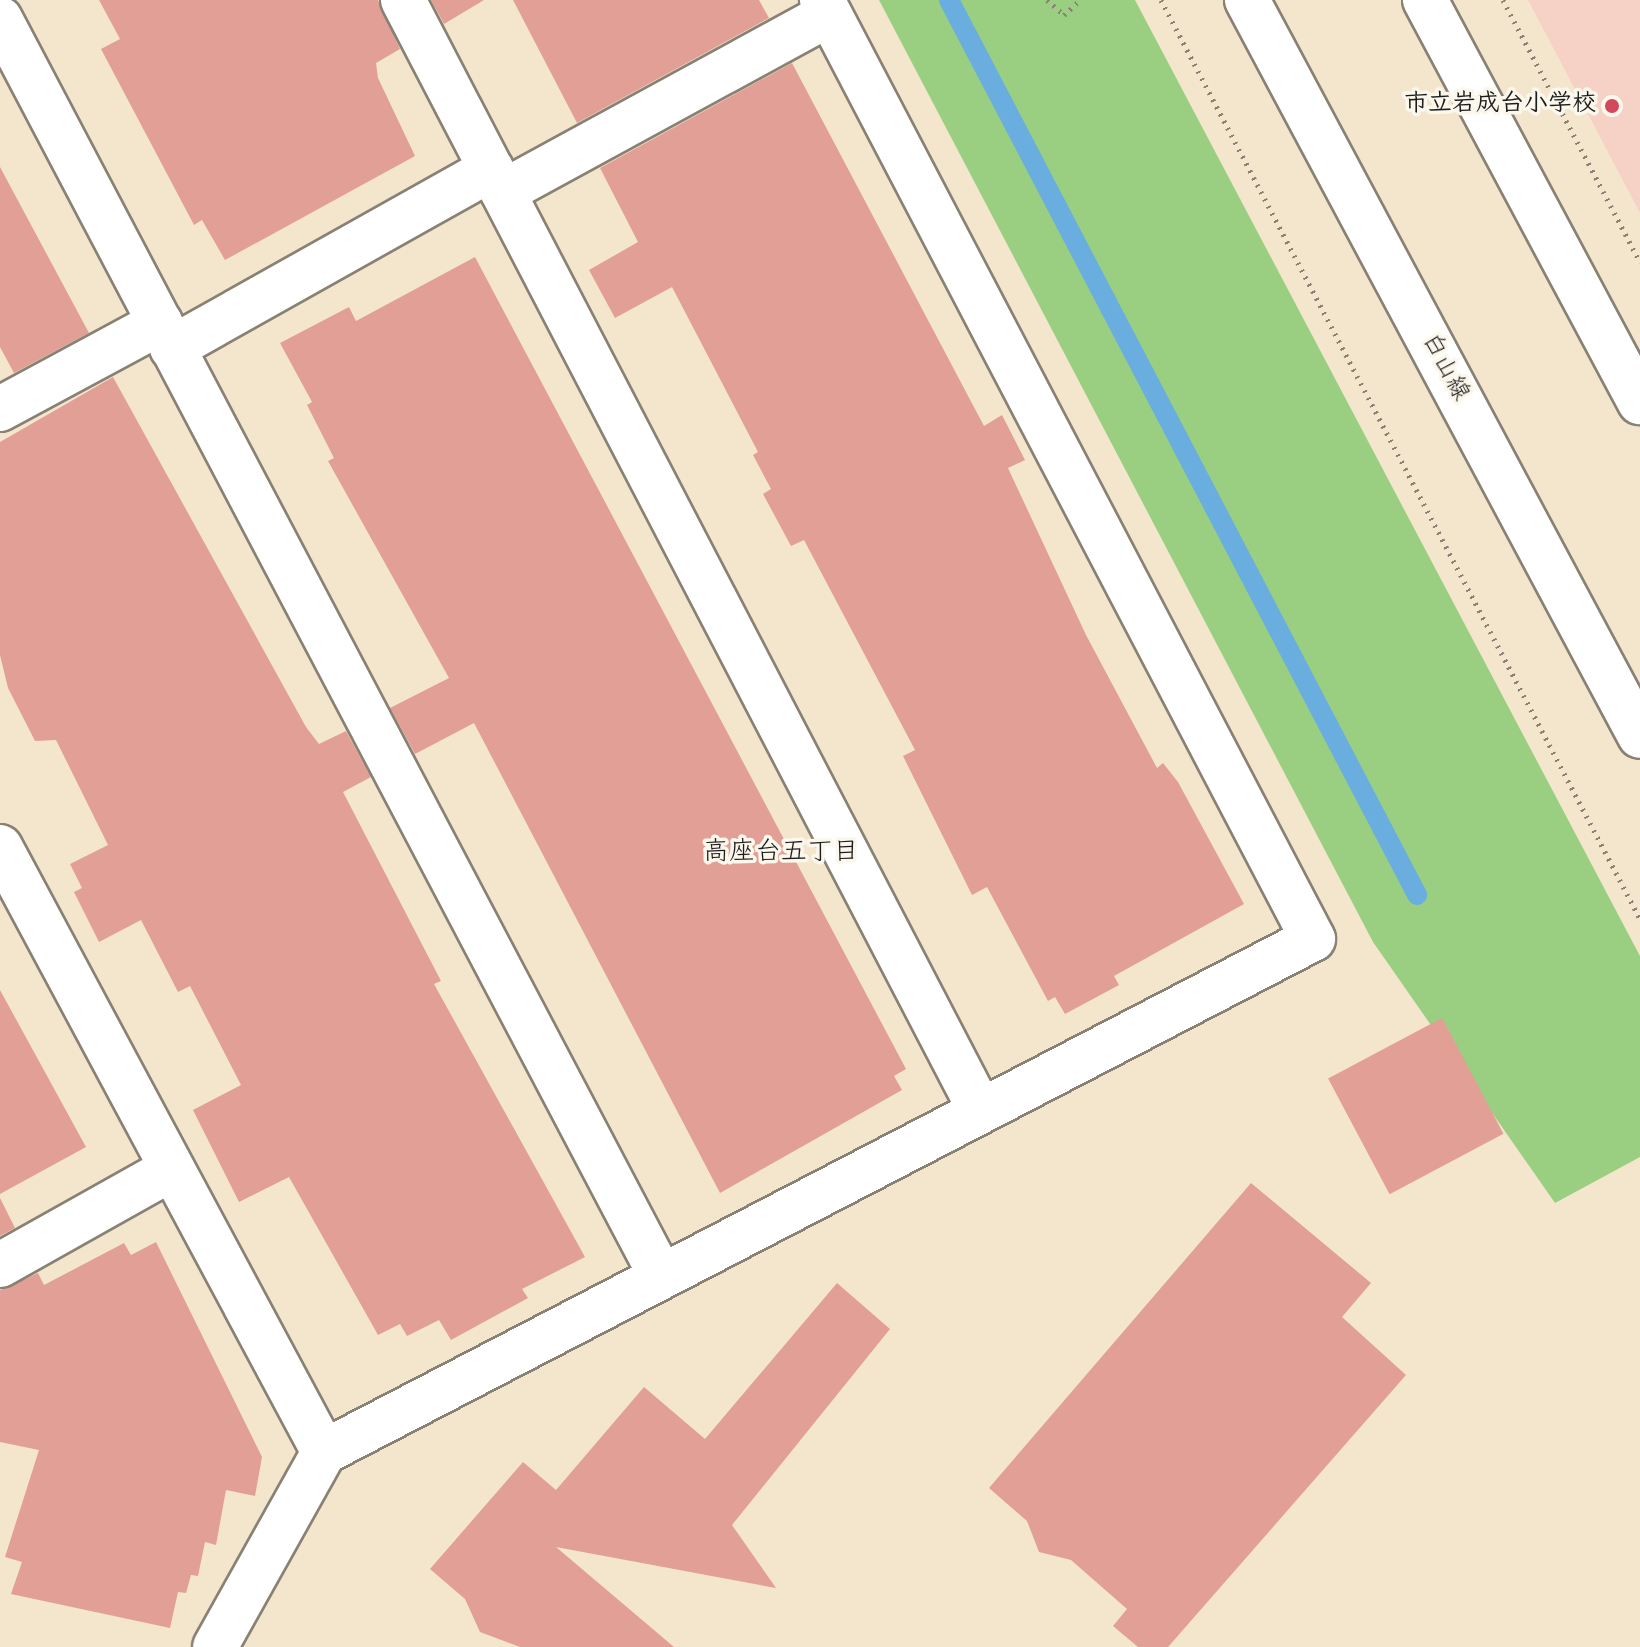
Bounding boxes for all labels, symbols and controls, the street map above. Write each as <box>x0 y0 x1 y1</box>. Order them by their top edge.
place label: 市立岩成台小学校 <box>1404 92 1596 120</box>
marker: 市立岩成台小学校 <box>1603 97 1621 115</box>
street label: 白山線 <box>1414 329 1474 407</box>
district label: 高座台五丁目 <box>703 838 859 870</box>

